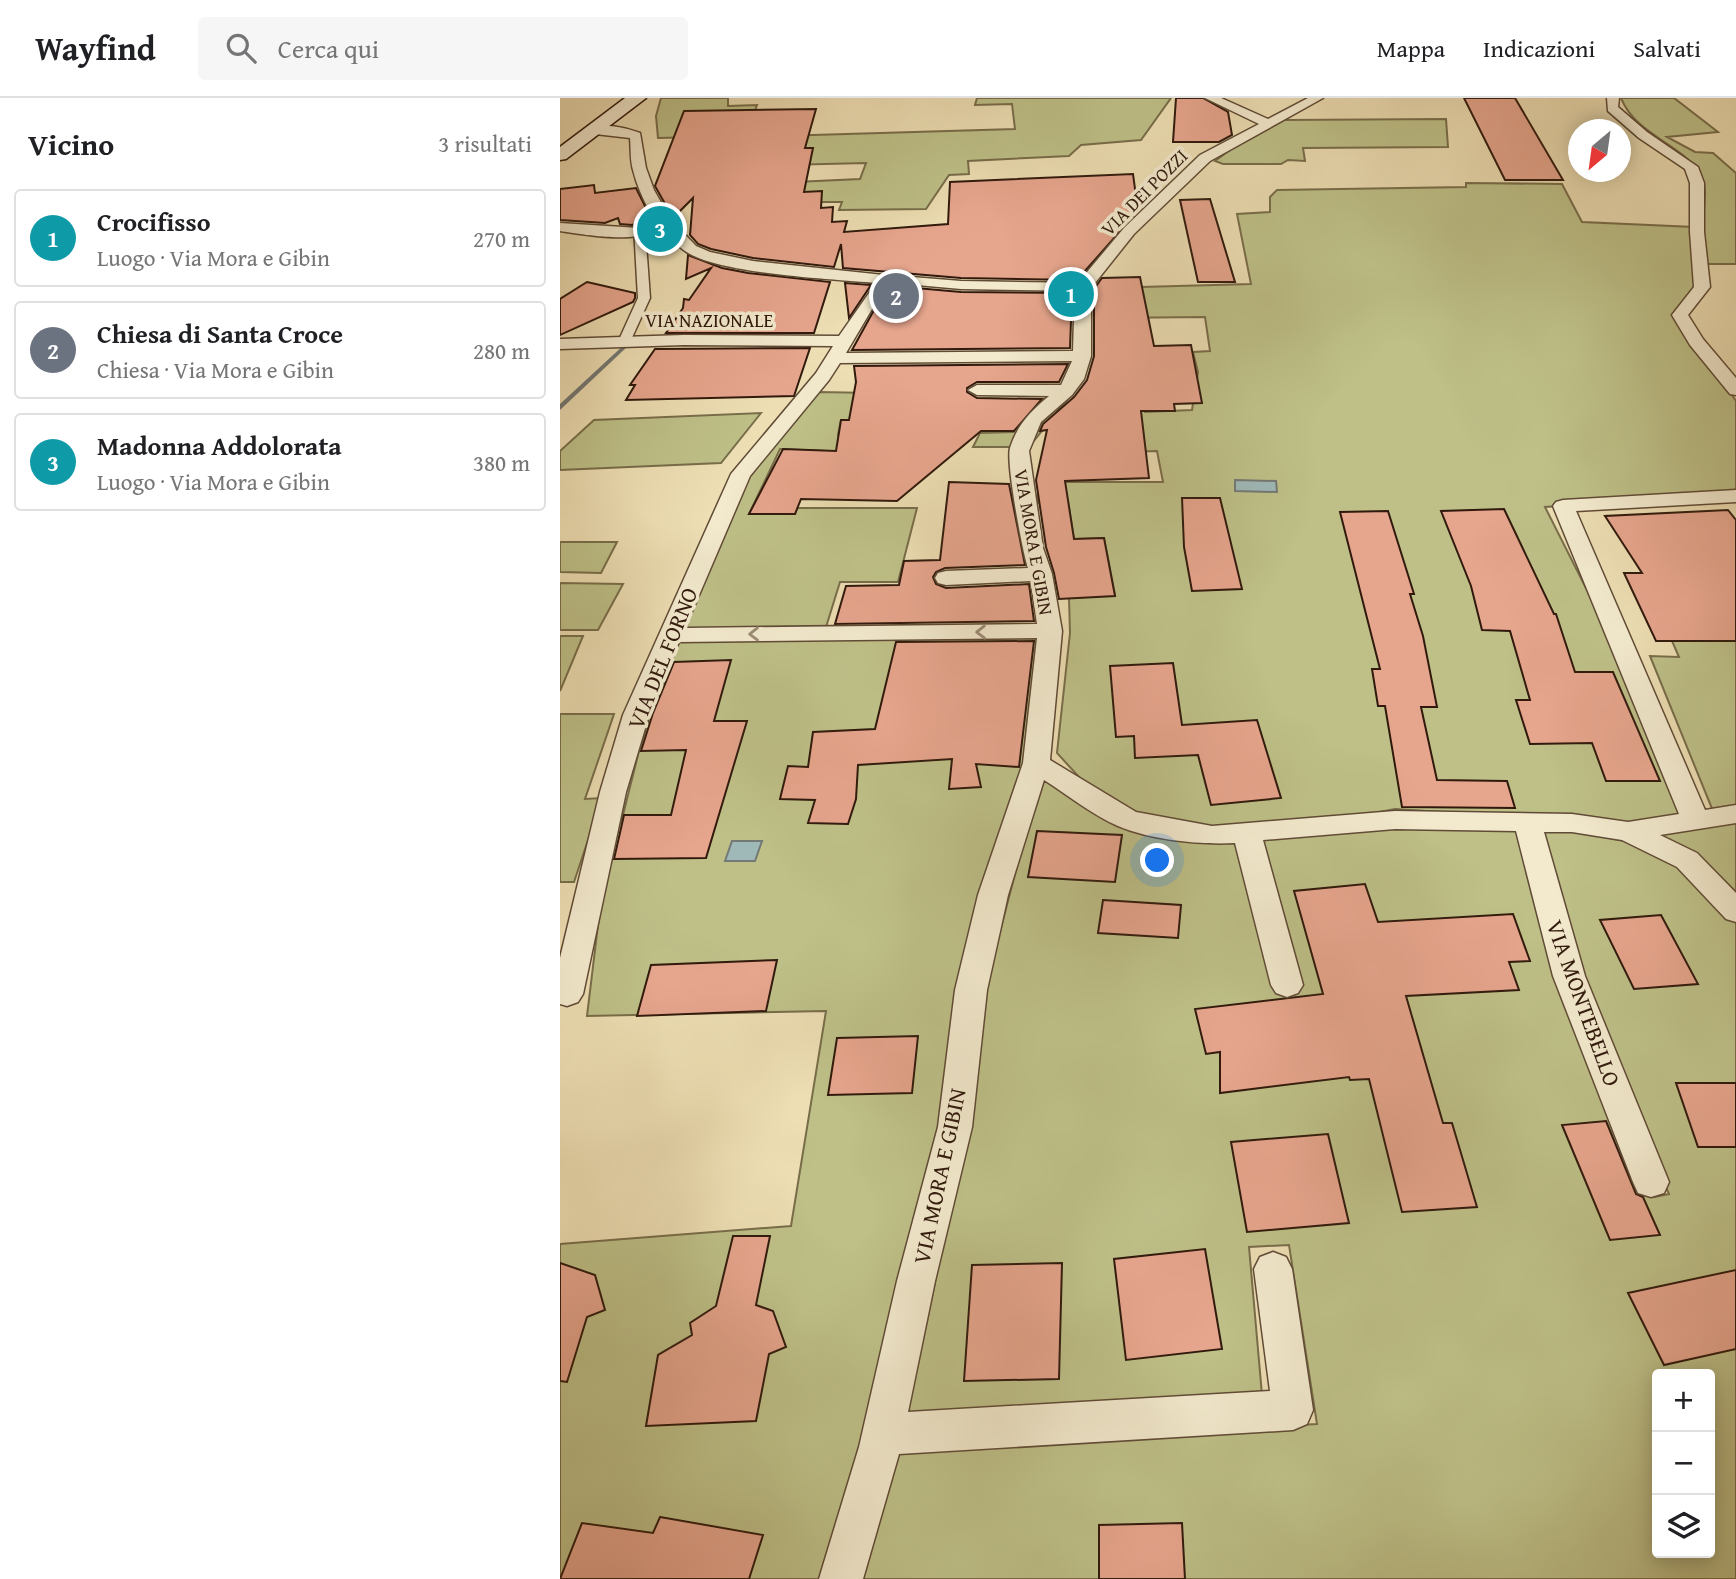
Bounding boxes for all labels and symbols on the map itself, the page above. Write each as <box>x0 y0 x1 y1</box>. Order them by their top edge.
north arrow <box>1568 119 1631 182</box>
street label: VIA DEI POZZI <box>1094 142 1194 242</box>
pin: 3 <box>637 203 683 255</box>
pin: 1 <box>1048 268 1094 320</box>
pin: 2 <box>873 270 919 322</box>
street label: VIA NAZIONALE <box>645 306 773 334</box>
street label: VIA MORA E GIBIN <box>1007 467 1061 617</box>
street label: VIA DEL FORNO <box>619 582 705 734</box>
one-way arrow <box>976 624 986 640</box>
one-way arrow <box>748 626 759 642</box>
your location <box>1140 843 1174 877</box>
street label: VIA MONTEBELLO <box>1539 915 1629 1091</box>
street label: VIA MORA E GIBIN <box>904 1085 974 1267</box>

